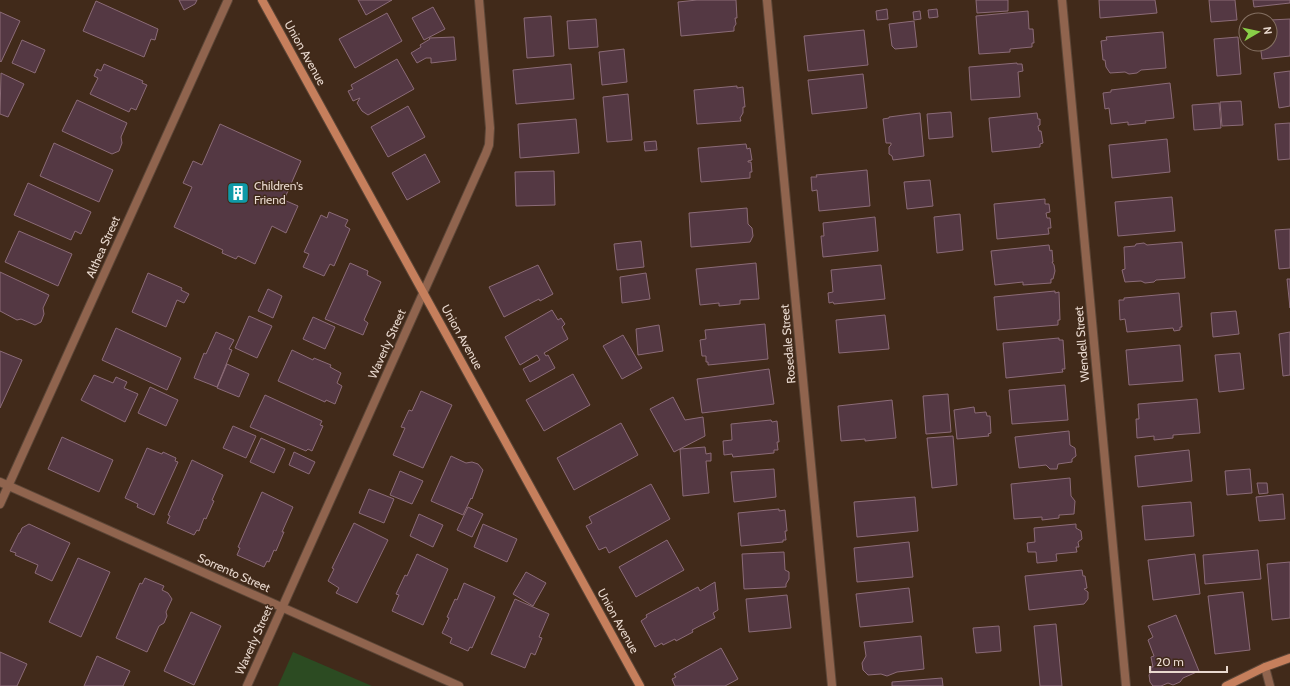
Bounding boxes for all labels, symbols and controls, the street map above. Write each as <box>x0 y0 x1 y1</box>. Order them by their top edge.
north arrow <box>1238 12 1278 52</box>
street label: Union Avenue <box>281 18 329 88</box>
text: N <box>1260 25 1275 35</box>
place label: Children's Friend <box>254 178 303 207</box>
building icon: Children's Friend <box>225 180 251 206</box>
street label: Althea Street <box>82 214 123 280</box>
street label: Union Avenue <box>438 302 486 372</box>
street label: Rosedale Street <box>777 304 798 384</box>
street label: Wendell Street <box>1071 306 1092 382</box>
street label: Waverly Street <box>365 307 409 381</box>
street label: Sorrento Street <box>196 550 273 595</box>
street label: Union Avenue <box>594 586 642 656</box>
street label: Waverly Street <box>232 603 276 677</box>
scale bar <box>1150 648 1227 674</box>
text: 20 m <box>1156 654 1184 669</box>

